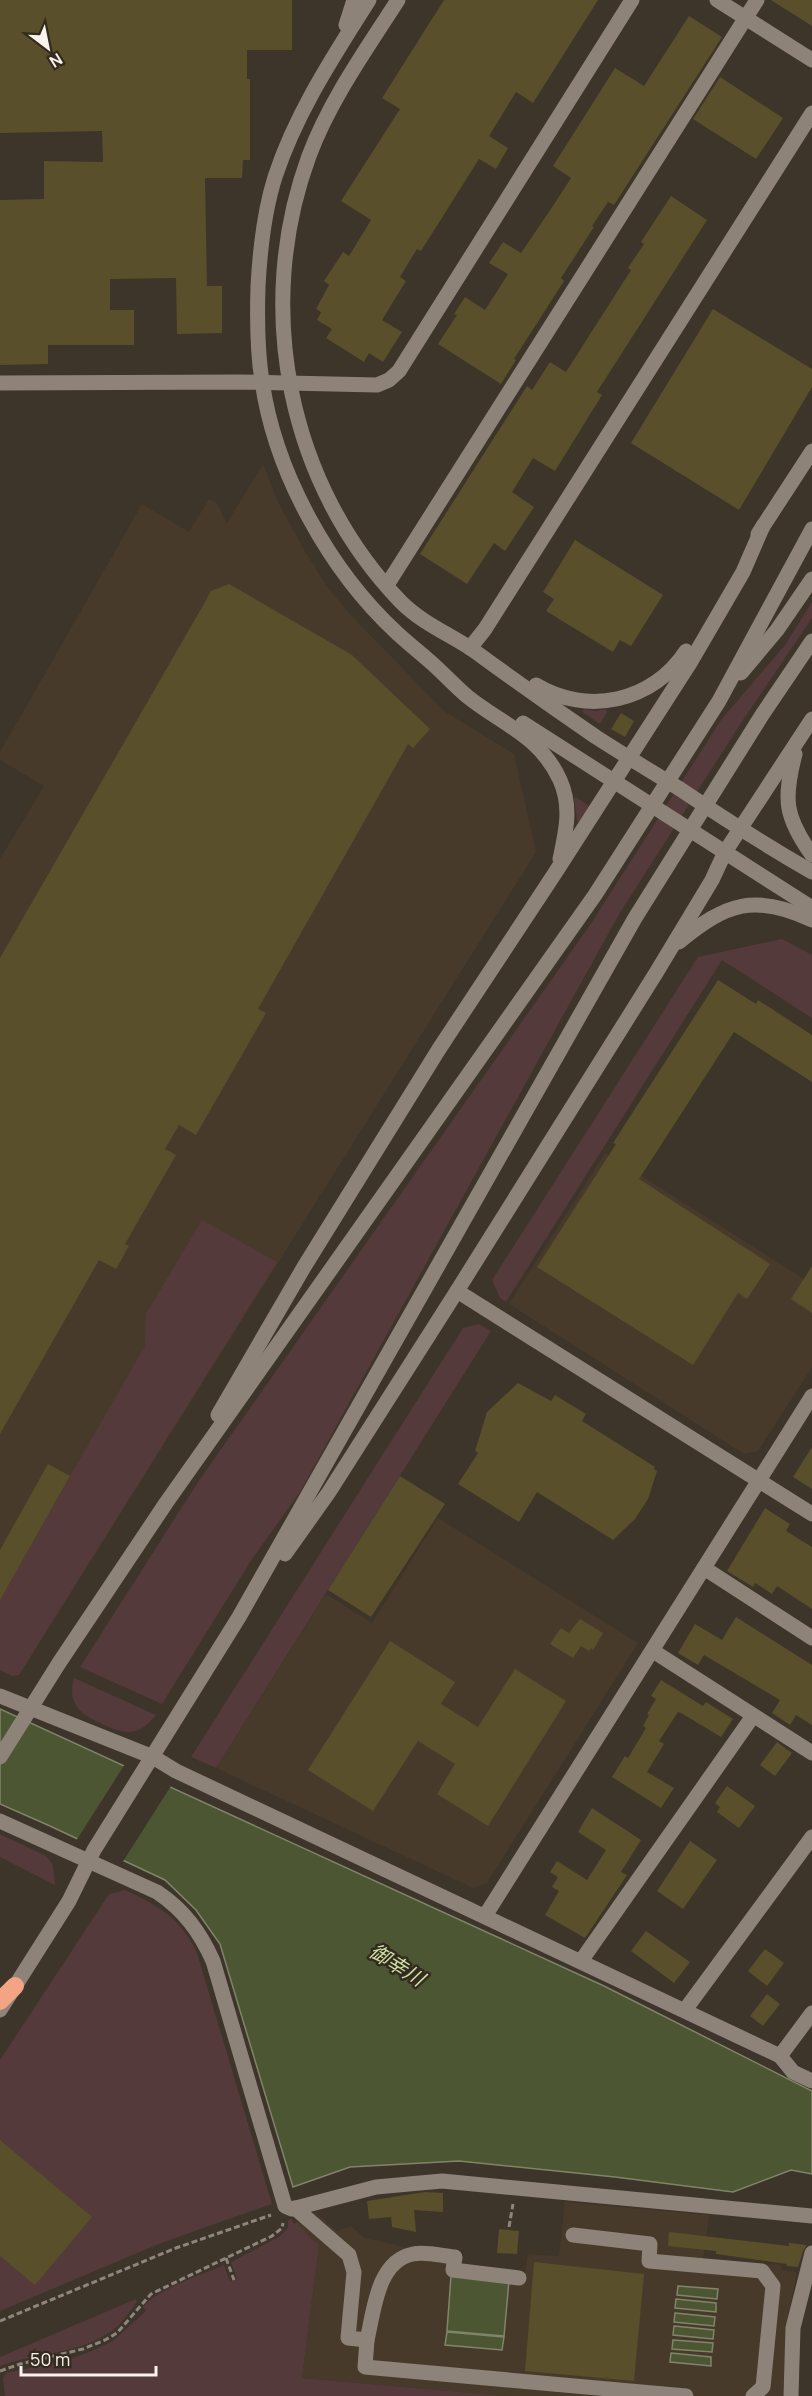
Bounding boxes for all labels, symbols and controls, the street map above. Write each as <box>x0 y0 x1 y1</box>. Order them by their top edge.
north arrow <box>18 18 78 78</box>
text: N <box>45 48 67 73</box>
water label: 御幸川 <box>365 1937 432 1993</box>
scale bar <box>21 2339 156 2377</box>
text: 50 m <box>30 2347 70 2371</box>

